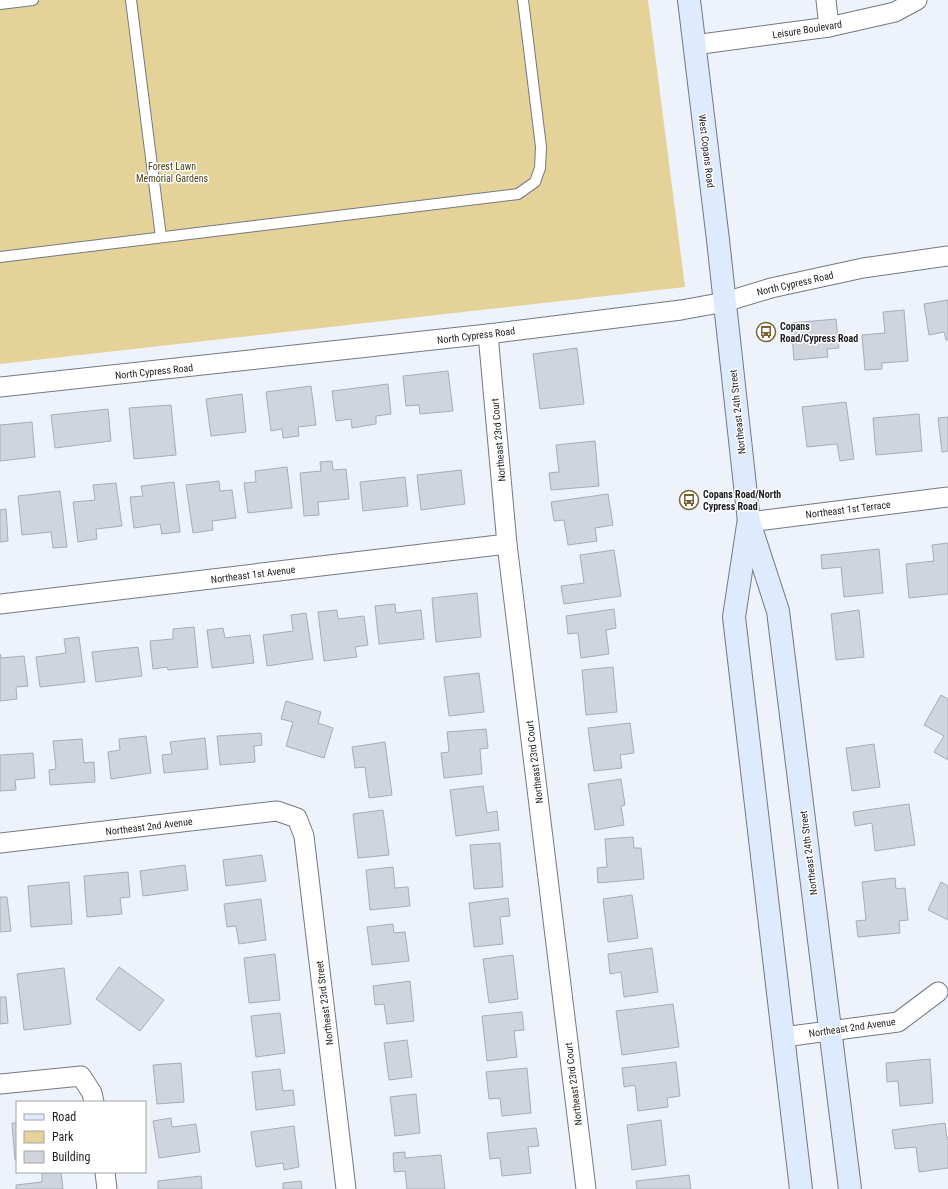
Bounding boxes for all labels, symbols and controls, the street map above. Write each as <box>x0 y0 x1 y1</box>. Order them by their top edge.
street label: Leisure Boulevard <box>772 19 843 40</box>
street label: West Copans Road <box>697 114 716 189</box>
park label: Forest Lawn Memorial Gardens <box>136 161 209 184</box>
street label: North Cypress Road <box>756 269 835 298</box>
bus stop icon: Copans Road/Cypress Road <box>755 321 777 343</box>
place label: Copans Road/Cypress Road <box>780 321 858 344</box>
street label: North Cypress Road <box>436 325 516 346</box>
street label: North Cypress Road <box>114 362 194 381</box>
street label: Northeast 24th Street <box>728 369 747 455</box>
street label: Northeast 23rd Court <box>489 398 508 482</box>
bus stop icon: Copans Road/North Cypress Road <box>678 489 700 511</box>
place label: Copans Road/North Cypress Road <box>703 489 781 512</box>
street label: Northeast 1st Terrace <box>805 499 891 520</box>
street label: Northeast 1st Avenue <box>210 564 296 585</box>
street label: Northeast 23rd Court <box>524 720 545 804</box>
street label: Northeast 24th Street <box>798 810 819 896</box>
street label: Northeast 2nd Avenue <box>105 816 193 837</box>
street label: Northeast 23rd Street <box>314 960 335 1046</box>
street label: Northeast 2nd Avenue <box>808 1016 896 1039</box>
street label: Northeast 23rd Court <box>563 1042 584 1126</box>
legend <box>16 1101 146 1173</box>
text: Road <box>52 1110 76 1124</box>
text: Park <box>52 1130 74 1144</box>
text: Building <box>52 1150 90 1164</box>

